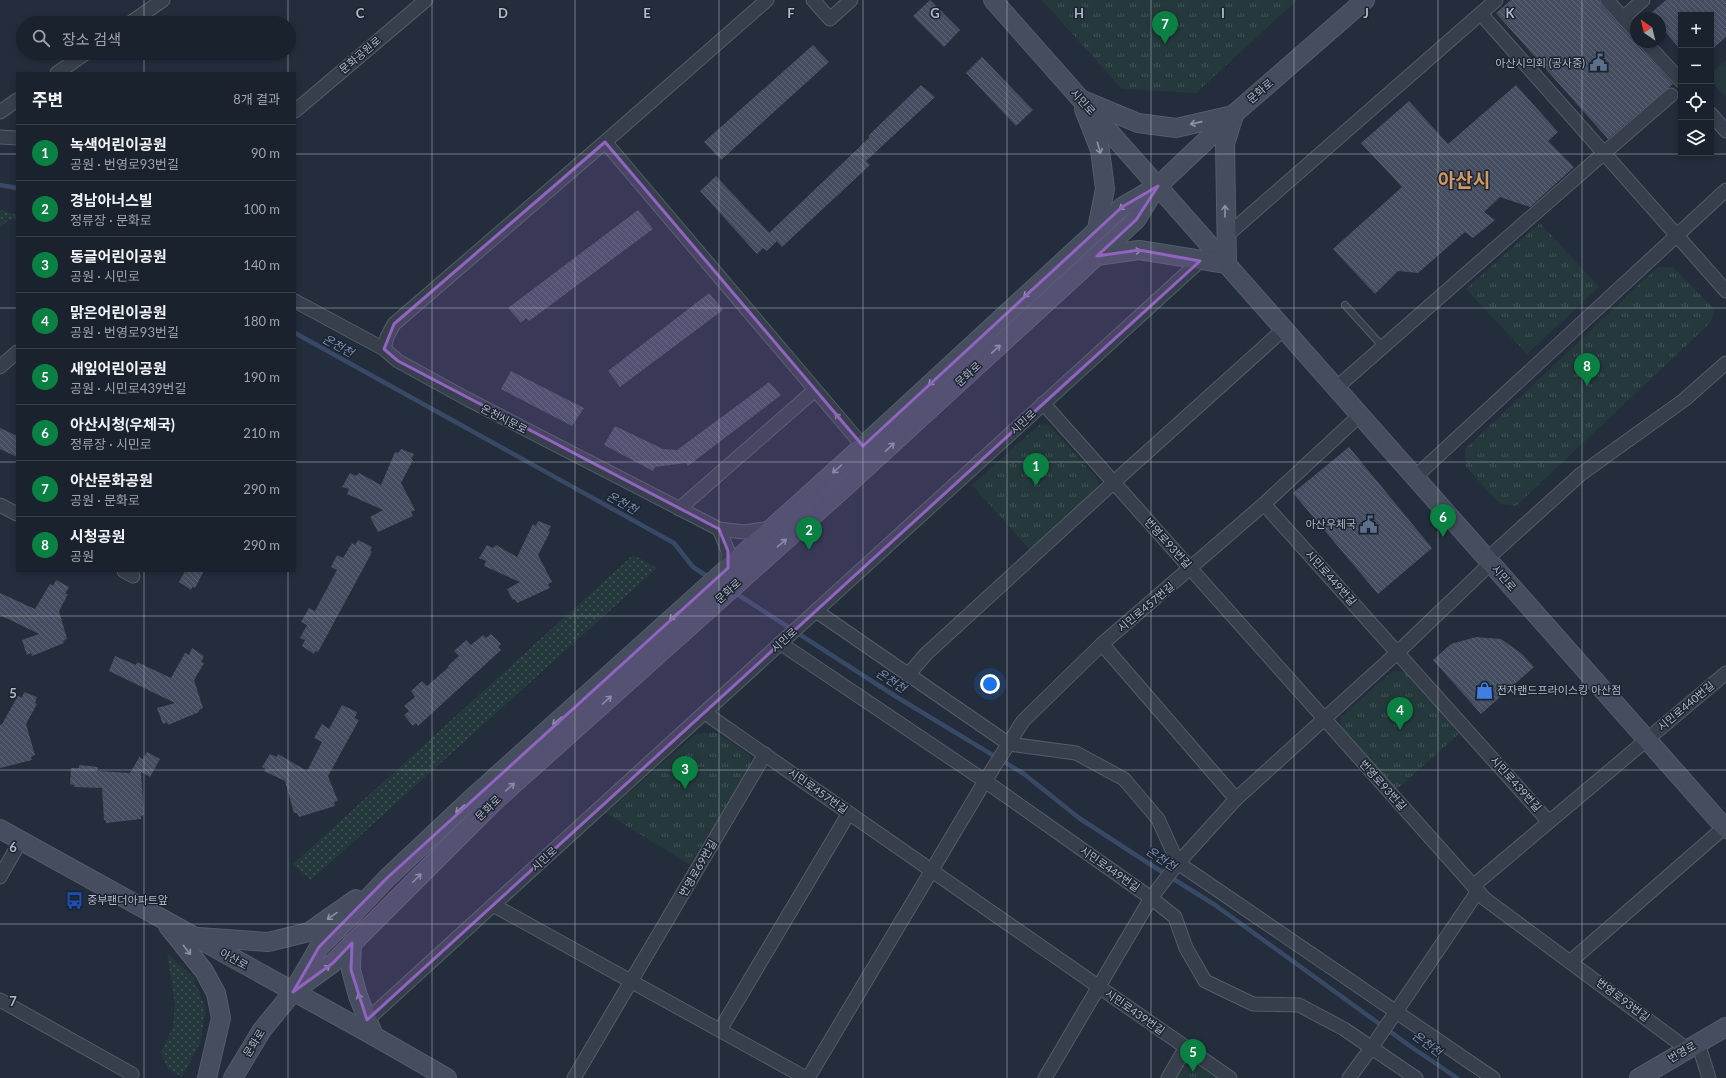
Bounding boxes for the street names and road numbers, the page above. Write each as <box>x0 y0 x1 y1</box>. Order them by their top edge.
street label: 문화공원로 <box>336 33 383 76</box>
street label: 문화로 <box>1244 76 1275 105</box>
street label: 시민로 <box>1068 86 1098 117</box>
street label: 문화로 <box>952 359 983 389</box>
street label: 온천시문로 <box>479 401 530 436</box>
street label: 시민로 <box>1007 407 1038 437</box>
street label: 번영로93번길 <box>1142 515 1194 571</box>
street label: 시민로449번길 <box>1303 547 1360 608</box>
street label: 시민로 <box>1490 562 1519 593</box>
street label: 문화로 <box>712 576 743 606</box>
street label: 시민로457번길 <box>1115 579 1177 634</box>
street label: 시민로 <box>768 625 799 655</box>
street label: 시민로440번길 <box>1655 678 1717 733</box>
street label: 시민로439번길 <box>1488 753 1545 814</box>
street label: 번영로93번길 <box>1357 757 1409 813</box>
street label: 시민로457번길 <box>786 765 851 816</box>
street label: 문화로 <box>472 792 503 823</box>
street label: 번영로69번길 <box>676 837 719 898</box>
street label: 시민로449번길 <box>1078 843 1143 894</box>
street label: 시민로 <box>528 844 559 874</box>
street label: 아산로 <box>218 946 251 972</box>
street label: 번영로93번길 <box>1594 975 1653 1024</box>
street label: 시민로439번길 <box>1103 986 1168 1037</box>
street label: 문화로 <box>240 1026 267 1059</box>
street label: 번영로 <box>1665 1038 1698 1065</box>

